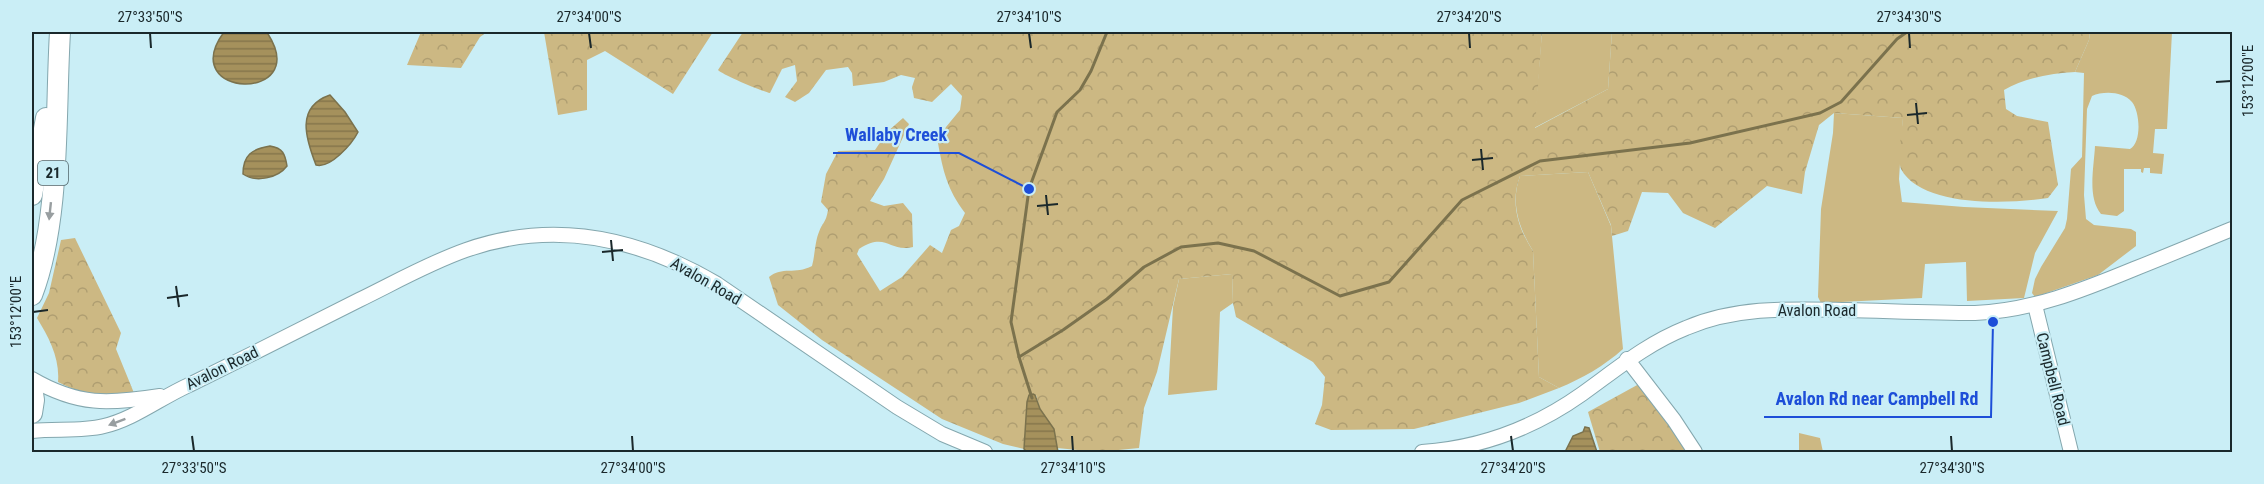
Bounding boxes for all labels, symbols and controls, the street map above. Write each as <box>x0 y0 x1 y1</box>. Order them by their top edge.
text: 27°33'50"S <box>117 8 183 26</box>
text: 27°34'00"S <box>556 8 622 26</box>
text: 27°34'10"S <box>996 8 1062 26</box>
text: 27°34'20"S <box>1436 8 1502 26</box>
text: 27°34'30"S <box>1876 8 1942 26</box>
text: 153°12'00"E <box>2239 45 2257 117</box>
callout: Wallaby Creek <box>833 117 959 153</box>
text: Wallaby Creek <box>845 124 947 145</box>
road number: 21 <box>38 161 68 185</box>
one-way arrow <box>45 202 55 221</box>
street label: Avalon Road <box>667 253 745 309</box>
text: 153°12'00"E <box>7 276 25 348</box>
street label: Avalon Road <box>1778 301 1856 320</box>
street label: Campbell Road <box>2032 331 2074 427</box>
street label: Avalon Road <box>183 342 261 394</box>
callout: Avalon Rd near Campbell Rd <box>1764 381 1991 417</box>
text: Avalon Rd near Campbell Rd <box>1776 388 1978 409</box>
one-way arrow <box>108 417 126 427</box>
text: 27°33'50"S <box>161 459 227 477</box>
text: 27°34'00"S <box>600 459 666 477</box>
text: 27°34'10"S <box>1040 459 1106 477</box>
text: 27°34'20"S <box>1480 459 1546 477</box>
text: 27°34'30"S <box>1919 459 1985 477</box>

